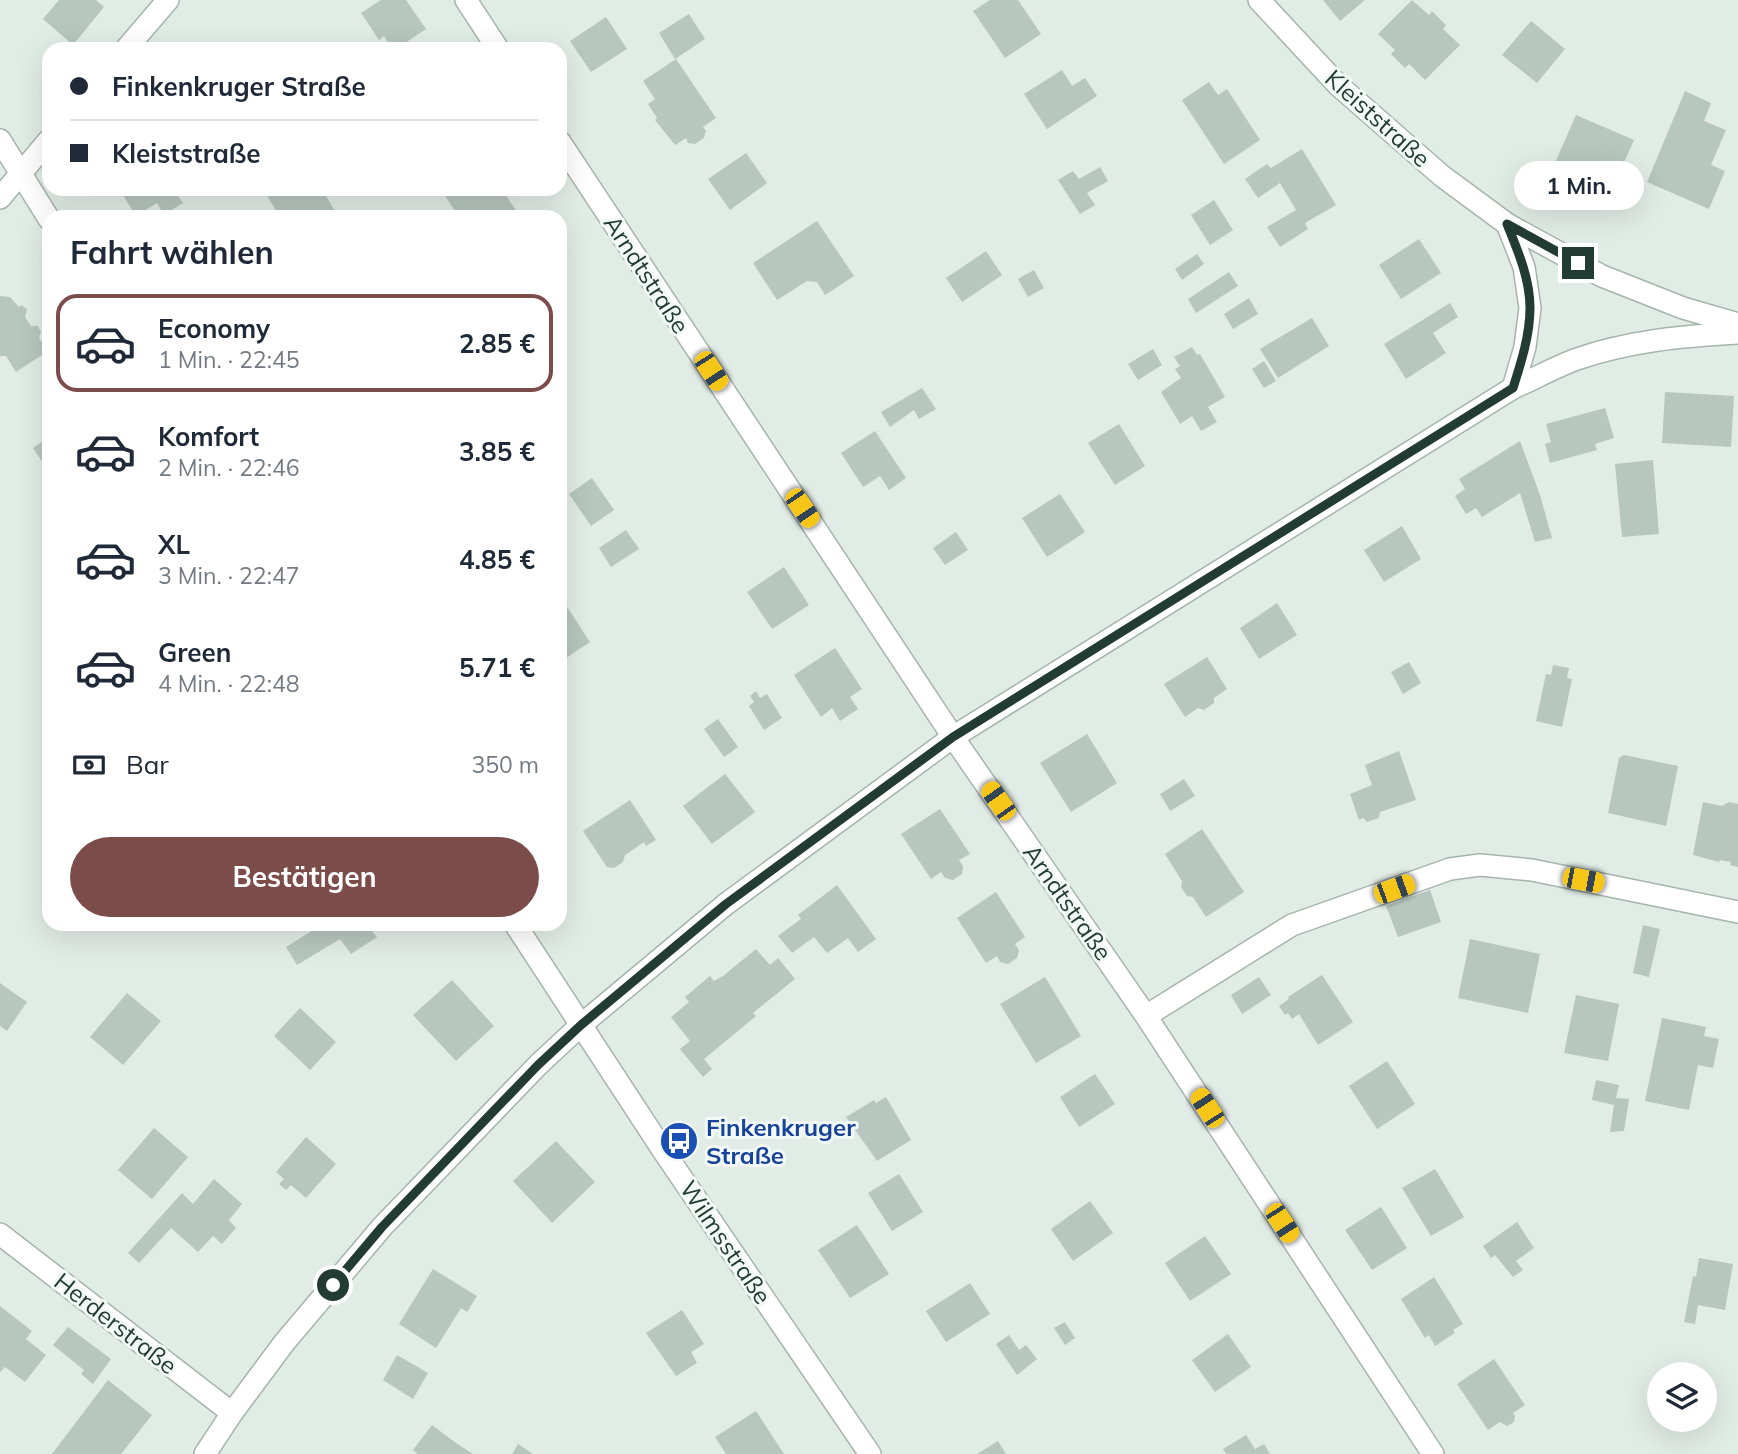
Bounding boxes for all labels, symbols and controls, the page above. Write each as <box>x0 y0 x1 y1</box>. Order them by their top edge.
street label: Kleiststraße <box>1319 63 1437 173</box>
text: Finkenkruger Straße <box>112 70 366 103</box>
text: Kleiststraße <box>112 137 261 170</box>
callout: 1 Min. <box>1513 162 1643 210</box>
text: 1 Min. <box>1546 171 1612 200</box>
street label: Arndtstraße <box>598 209 696 339</box>
text: Fahrt wählen <box>70 232 274 272</box>
route end <box>1562 247 1594 279</box>
icon: car <box>74 312 137 375</box>
text: Economy <box>158 312 270 345</box>
text: 2.85 € <box>459 327 535 360</box>
text: 1 Min. · 22:45 <box>158 345 300 374</box>
car <box>691 348 732 394</box>
icon: car <box>74 420 137 483</box>
text: Komfort <box>158 420 259 453</box>
text: 3.85 € <box>459 435 535 468</box>
text: 2 Min. · 22:46 <box>158 453 300 482</box>
car <box>782 485 823 531</box>
icon: car <box>74 528 137 591</box>
text: XL <box>158 528 190 561</box>
text: 4.85 € <box>459 543 535 576</box>
text: 3 Min. · 22:47 <box>158 561 300 590</box>
icon: car <box>74 636 137 699</box>
text: Green <box>158 636 231 669</box>
text: 5.71 € <box>459 651 535 684</box>
text: 4 Min. · 22:48 <box>158 669 300 698</box>
icon: cash <box>70 746 108 784</box>
text: Bar <box>126 748 169 781</box>
text: 350 m <box>471 750 539 779</box>
car <box>978 778 1019 824</box>
button: Bestätigen <box>70 837 539 917</box>
street label: Arndtstraße <box>1017 838 1119 966</box>
car <box>1561 866 1606 894</box>
car <box>1371 872 1418 906</box>
car <box>1187 1085 1228 1131</box>
place label: Finkenkruger Straße <box>706 1112 856 1170</box>
bus stop icon: Finkenkruger Straße <box>658 1120 700 1162</box>
street label: Wilmsstraße <box>674 1175 778 1309</box>
car <box>1262 1200 1303 1246</box>
street label: Herderstraße <box>49 1266 183 1380</box>
route start <box>317 1269 349 1301</box>
map controls <box>1647 1362 1717 1432</box>
button: layers <box>1647 1362 1717 1432</box>

